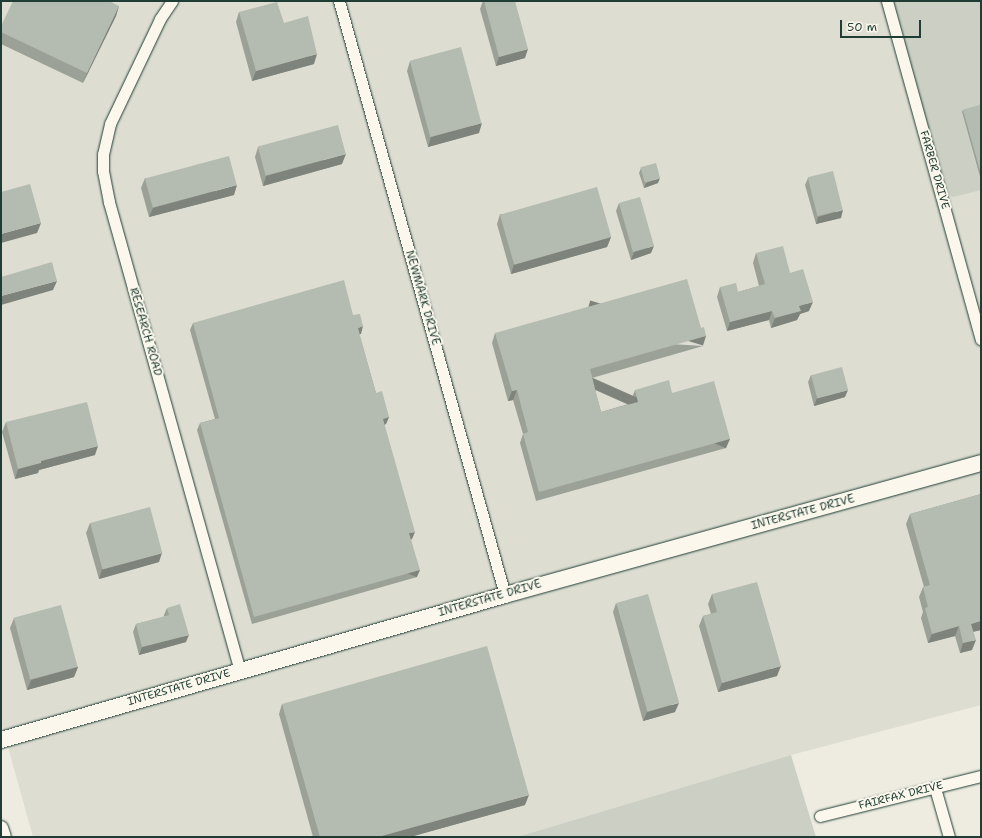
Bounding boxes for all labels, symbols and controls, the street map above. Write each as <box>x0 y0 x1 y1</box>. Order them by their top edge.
scale bar <box>842 12 923 38</box>
text: 50 m <box>847 19 877 35</box>
street label: FARBER DRIVE <box>916 129 952 211</box>
street label: NEWMARK DRIVE <box>402 249 442 347</box>
street label: RESEARCH ROAD <box>126 286 164 378</box>
street label: INTERSTATE DRIVE <box>750 493 856 533</box>
street label: INTERSTATE DRIVE <box>437 578 543 620</box>
street label: INTERSTATE DRIVE <box>126 667 232 709</box>
street label: FAIRFAX DRIVE <box>857 779 945 813</box>

